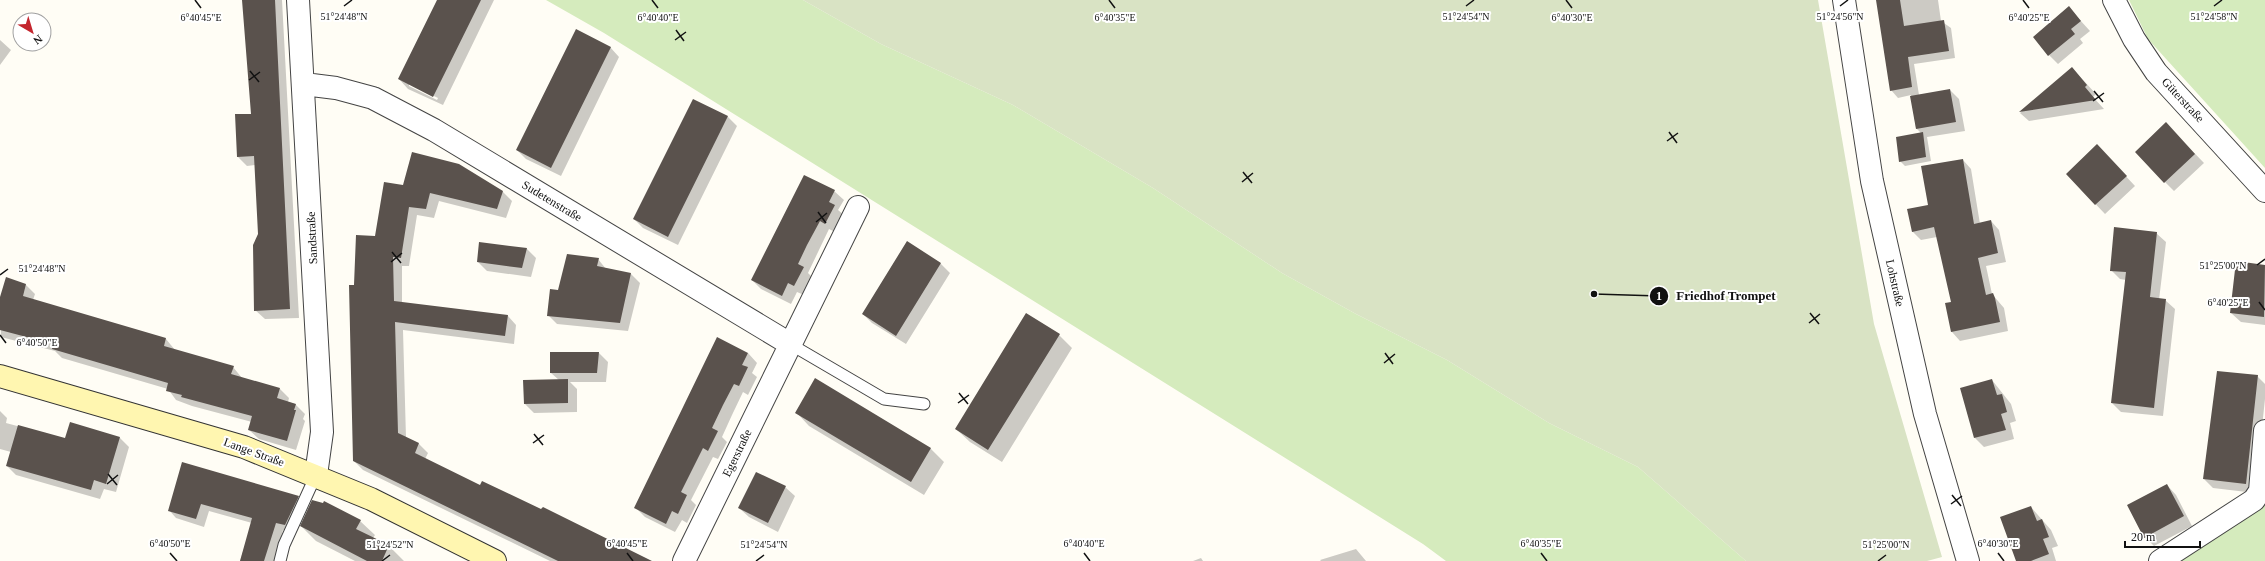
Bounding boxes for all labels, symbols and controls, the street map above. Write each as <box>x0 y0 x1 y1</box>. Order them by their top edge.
text: 51°24'48"N <box>320 11 368 22</box>
text: 51°24'54"N <box>1442 11 1490 22</box>
text: 51°24'56"N <box>1816 11 1864 22</box>
text: 51°24'58"N <box>2190 11 2238 22</box>
north arrow <box>12 12 52 52</box>
text: 6°40'45"E <box>181 12 222 23</box>
text: 6°40'40"E <box>638 12 679 23</box>
text: 6°40'35"E <box>1095 12 1136 23</box>
text: 6°40'30"E <box>1552 12 1593 23</box>
text: 6°40'25"E <box>2009 12 2050 23</box>
text: N <box>31 33 45 47</box>
street label: Güterstraße <box>2159 75 2207 125</box>
street label: Sudetenstraße <box>520 178 584 224</box>
street label: Sandstraße <box>304 211 320 265</box>
street label: Lohstraße <box>1883 258 1907 308</box>
text: 51°25'00"N <box>2199 260 2247 271</box>
text: 51°24'48"N <box>18 263 66 274</box>
callout: Friedhof Trompet <box>1649 283 1784 308</box>
text: Friedhof Trompet <box>1676 288 1776 303</box>
text: 1 <box>1656 289 1662 303</box>
text: 6°40'25"E <box>2208 297 2249 308</box>
text: 6°40'50"E <box>17 337 58 348</box>
street label: Egerstraße <box>719 427 755 479</box>
street label: Lange Straße <box>222 435 286 469</box>
scale bar <box>2125 523 2200 549</box>
text: 20 m <box>2131 530 2156 544</box>
text: 6°40'50"E <box>150 538 191 549</box>
text: 6°40'45"E <box>607 538 648 549</box>
text: 6°40'40"E <box>1064 538 1105 549</box>
text: 6°40'35"E <box>1521 538 1562 549</box>
text: 6°40'30"E <box>1978 538 2019 549</box>
text: 51°24'52"N <box>366 539 414 550</box>
text: 51°24'54"N <box>740 539 788 550</box>
text: 51°25'00"N <box>1862 539 1910 550</box>

